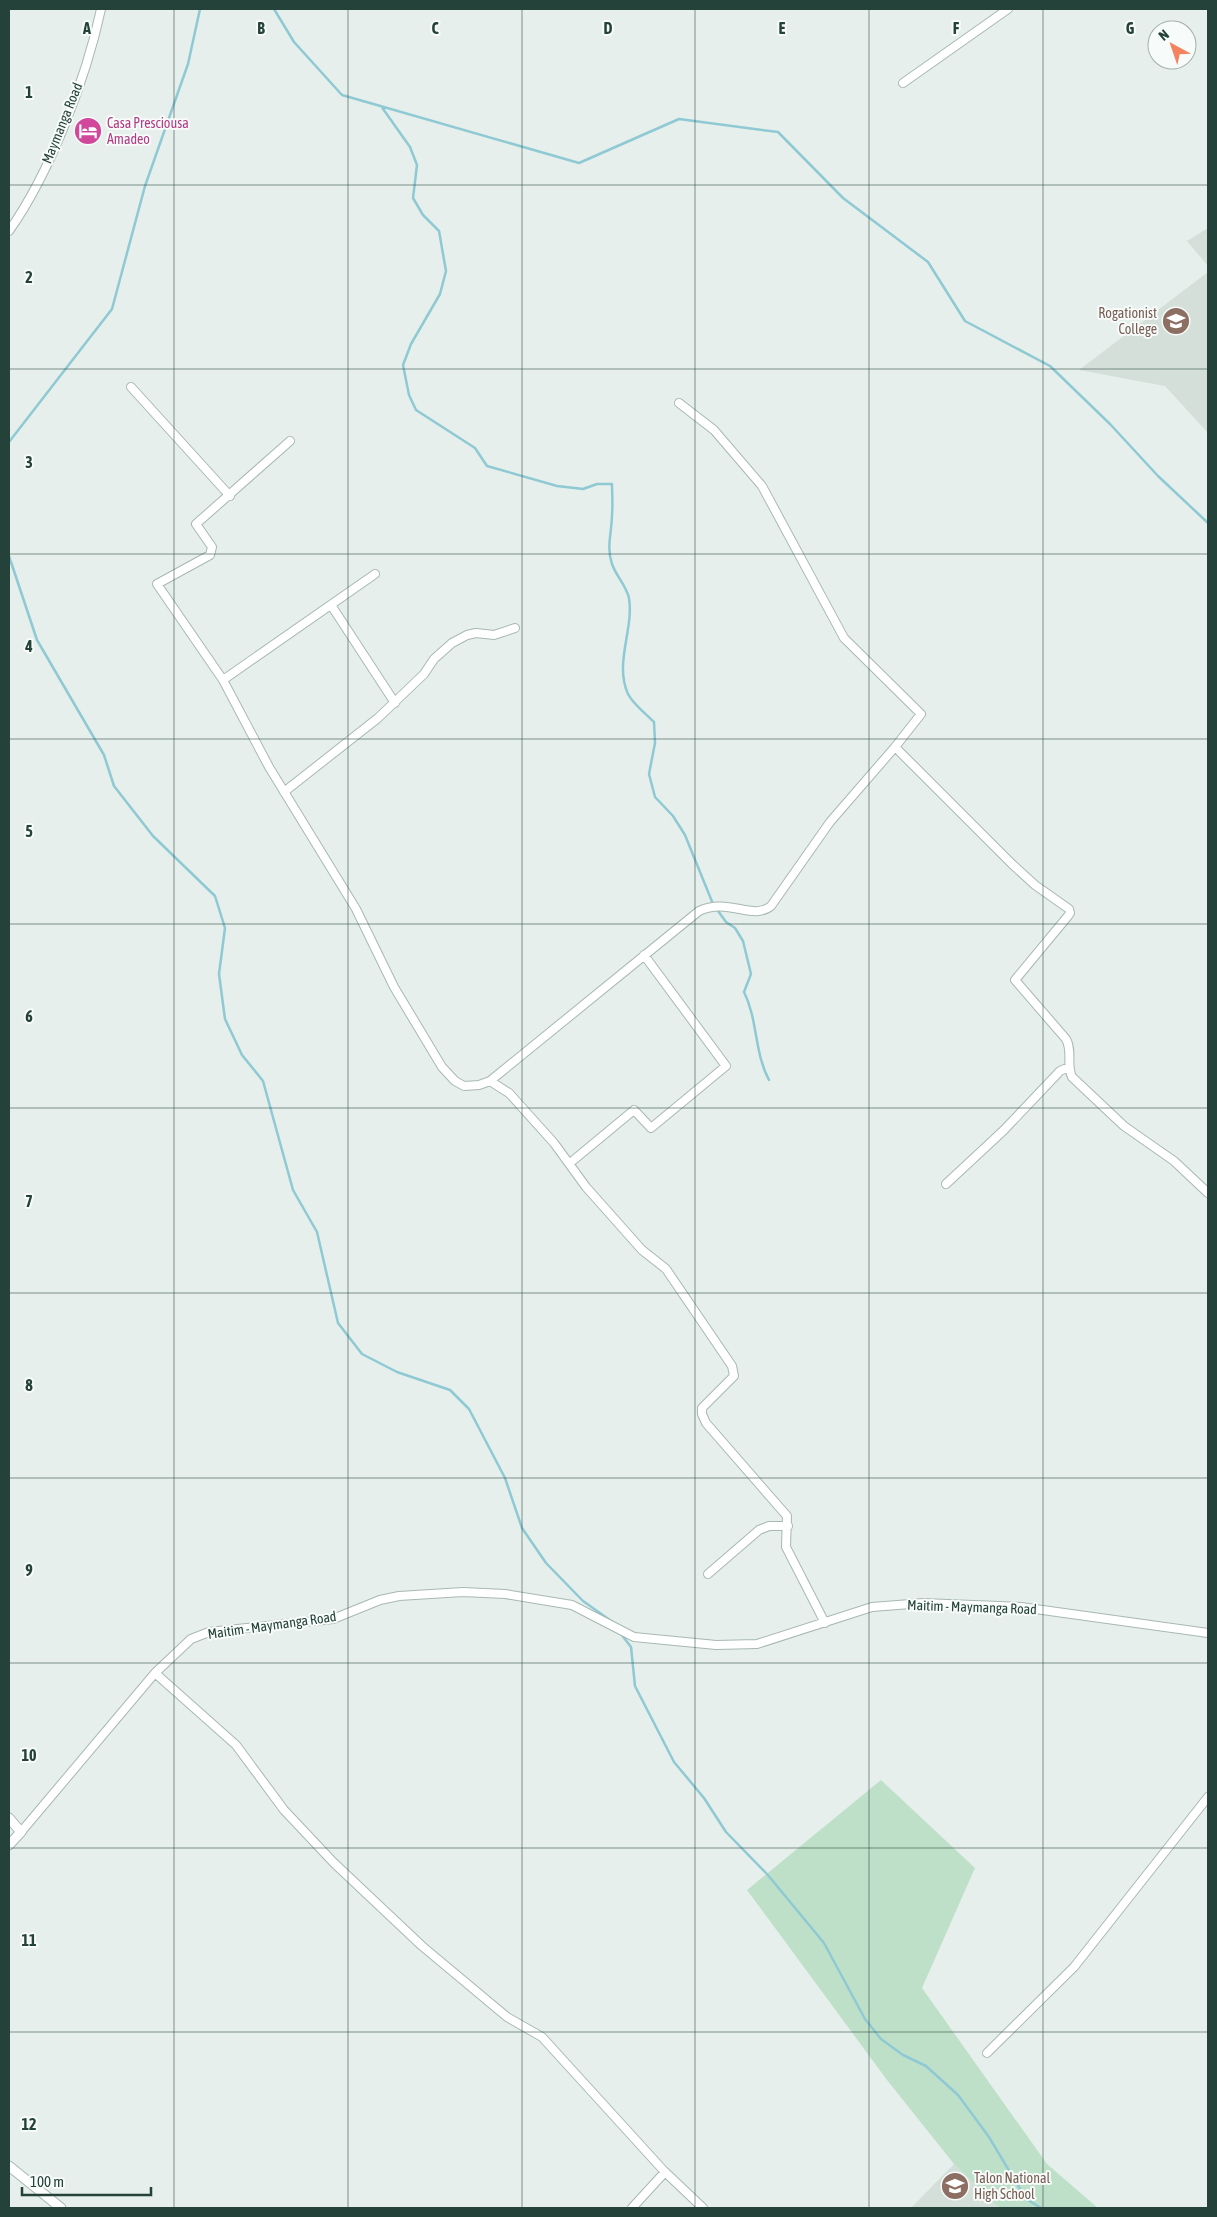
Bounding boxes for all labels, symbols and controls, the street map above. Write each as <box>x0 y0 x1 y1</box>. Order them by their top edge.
text: A <box>82 19 91 37</box>
text: B <box>257 19 265 37</box>
text: C <box>431 19 439 37</box>
text: D <box>604 19 613 37</box>
text: E <box>779 19 786 37</box>
text: F <box>953 19 960 37</box>
text: G <box>1126 19 1135 37</box>
north arrow <box>1147 20 1197 70</box>
text: N <box>1155 26 1172 44</box>
street label: Maymanga Road <box>38 80 86 166</box>
text: 1 <box>25 83 33 101</box>
place label: Casa Presciousa Amadeo <box>107 115 189 147</box>
hotel icon: Casa Presciousa Amadeo <box>73 116 103 146</box>
text: 2 <box>25 268 33 286</box>
place label: Rogationist College <box>1098 305 1157 337</box>
school or university icon: Rogationist College <box>1161 306 1191 336</box>
text: 3 <box>25 453 33 471</box>
text: 4 <box>24 637 33 655</box>
text: 5 <box>25 822 33 840</box>
text: 6 <box>25 1007 33 1025</box>
text: 7 <box>25 1192 33 1210</box>
text: 8 <box>25 1376 33 1394</box>
text: 9 <box>25 1561 33 1579</box>
street label: Maitim - Maymanga Road <box>907 1597 1037 1617</box>
street label: Maitim - Maymanga Road <box>207 1608 337 1642</box>
text: 10 <box>21 1746 37 1764</box>
text: 11 <box>21 1931 37 1949</box>
text: 12 <box>21 2115 37 2133</box>
scale bar <box>22 2164 151 2196</box>
place label: Talon National High School <box>974 2170 1050 2202</box>
school or university icon: Talon National High School <box>940 2171 970 2201</box>
text: 100 m <box>30 2173 64 2190</box>

